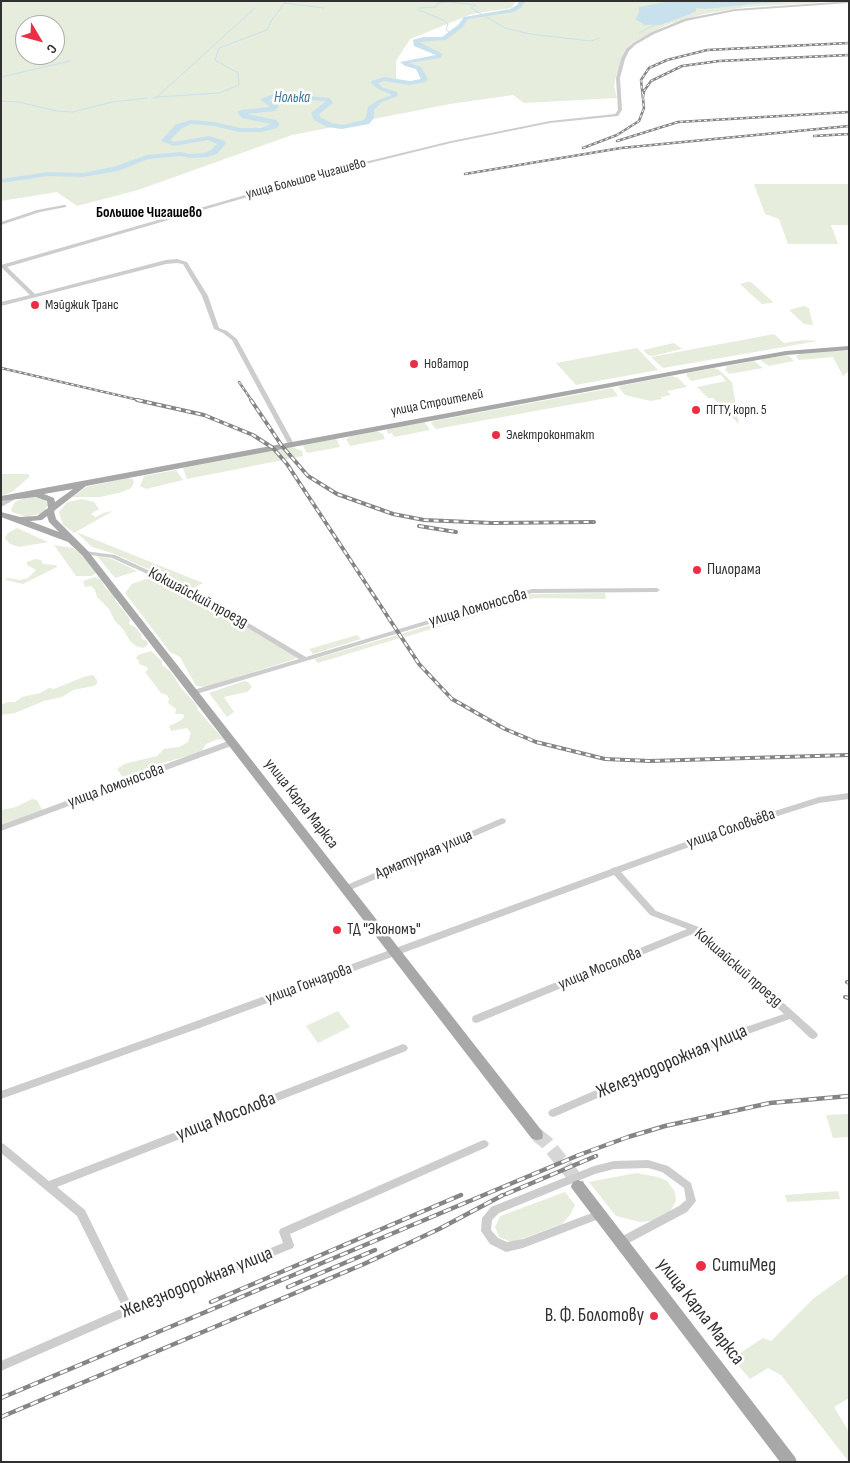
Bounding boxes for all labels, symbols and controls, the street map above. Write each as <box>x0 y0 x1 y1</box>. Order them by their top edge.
north arrow <box>15 15 65 65</box>
text: С <box>43 41 61 57</box>
water label: Нолька <box>274 89 310 107</box>
street label: улица Большое Чигашево <box>244 155 368 203</box>
district label: Большое Чигашево <box>96 204 202 222</box>
place label: Мэйджик Транс <box>45 297 119 313</box>
marker: Мэйджик Транс <box>29 299 41 311</box>
place label: Новатор <box>424 356 469 372</box>
marker: Новатор <box>408 358 420 370</box>
street label: улица Строителей <box>389 386 485 420</box>
place label: ПГТУ, корп. 5 <box>706 402 767 418</box>
marker: ПГТУ, корп. 5 <box>690 404 702 416</box>
place label: Электроконтакт <box>506 427 594 443</box>
marker: Электроконтакт <box>490 429 502 441</box>
place label: Пилорама <box>707 560 761 580</box>
street label: Кокшайский проезд <box>145 564 251 632</box>
marker: Пилорама <box>691 564 703 576</box>
street label: улица Ломоносова <box>427 585 529 631</box>
street label: улица Карла Маркса <box>260 755 342 853</box>
street label: улица Ломоносова <box>65 760 167 812</box>
street label: улица Соловьёва <box>684 805 778 853</box>
street label: Арматурная улица <box>373 826 475 884</box>
place label: ТД "Экономъ" <box>347 920 421 940</box>
marker: ТД "Экономъ" <box>331 924 343 936</box>
street label: Кокшайский проезд <box>690 925 786 1011</box>
street label: улица Мосолова <box>556 944 644 994</box>
street label: улица Гончарова <box>263 960 355 1008</box>
street label: Железнодорожная улица <box>593 1020 751 1104</box>
street label: улица Мосолова <box>173 1088 279 1146</box>
street label: Железнодорожная улица <box>118 1242 276 1324</box>
street label: улица Карла Маркса <box>651 1254 749 1370</box>
place label: СитиМед <box>712 1255 776 1277</box>
marker: СитиМед <box>694 1259 708 1273</box>
place label: В. Ф. Болотову <box>545 1305 644 1327</box>
marker: В. Ф. Болотову <box>648 1310 660 1322</box>

